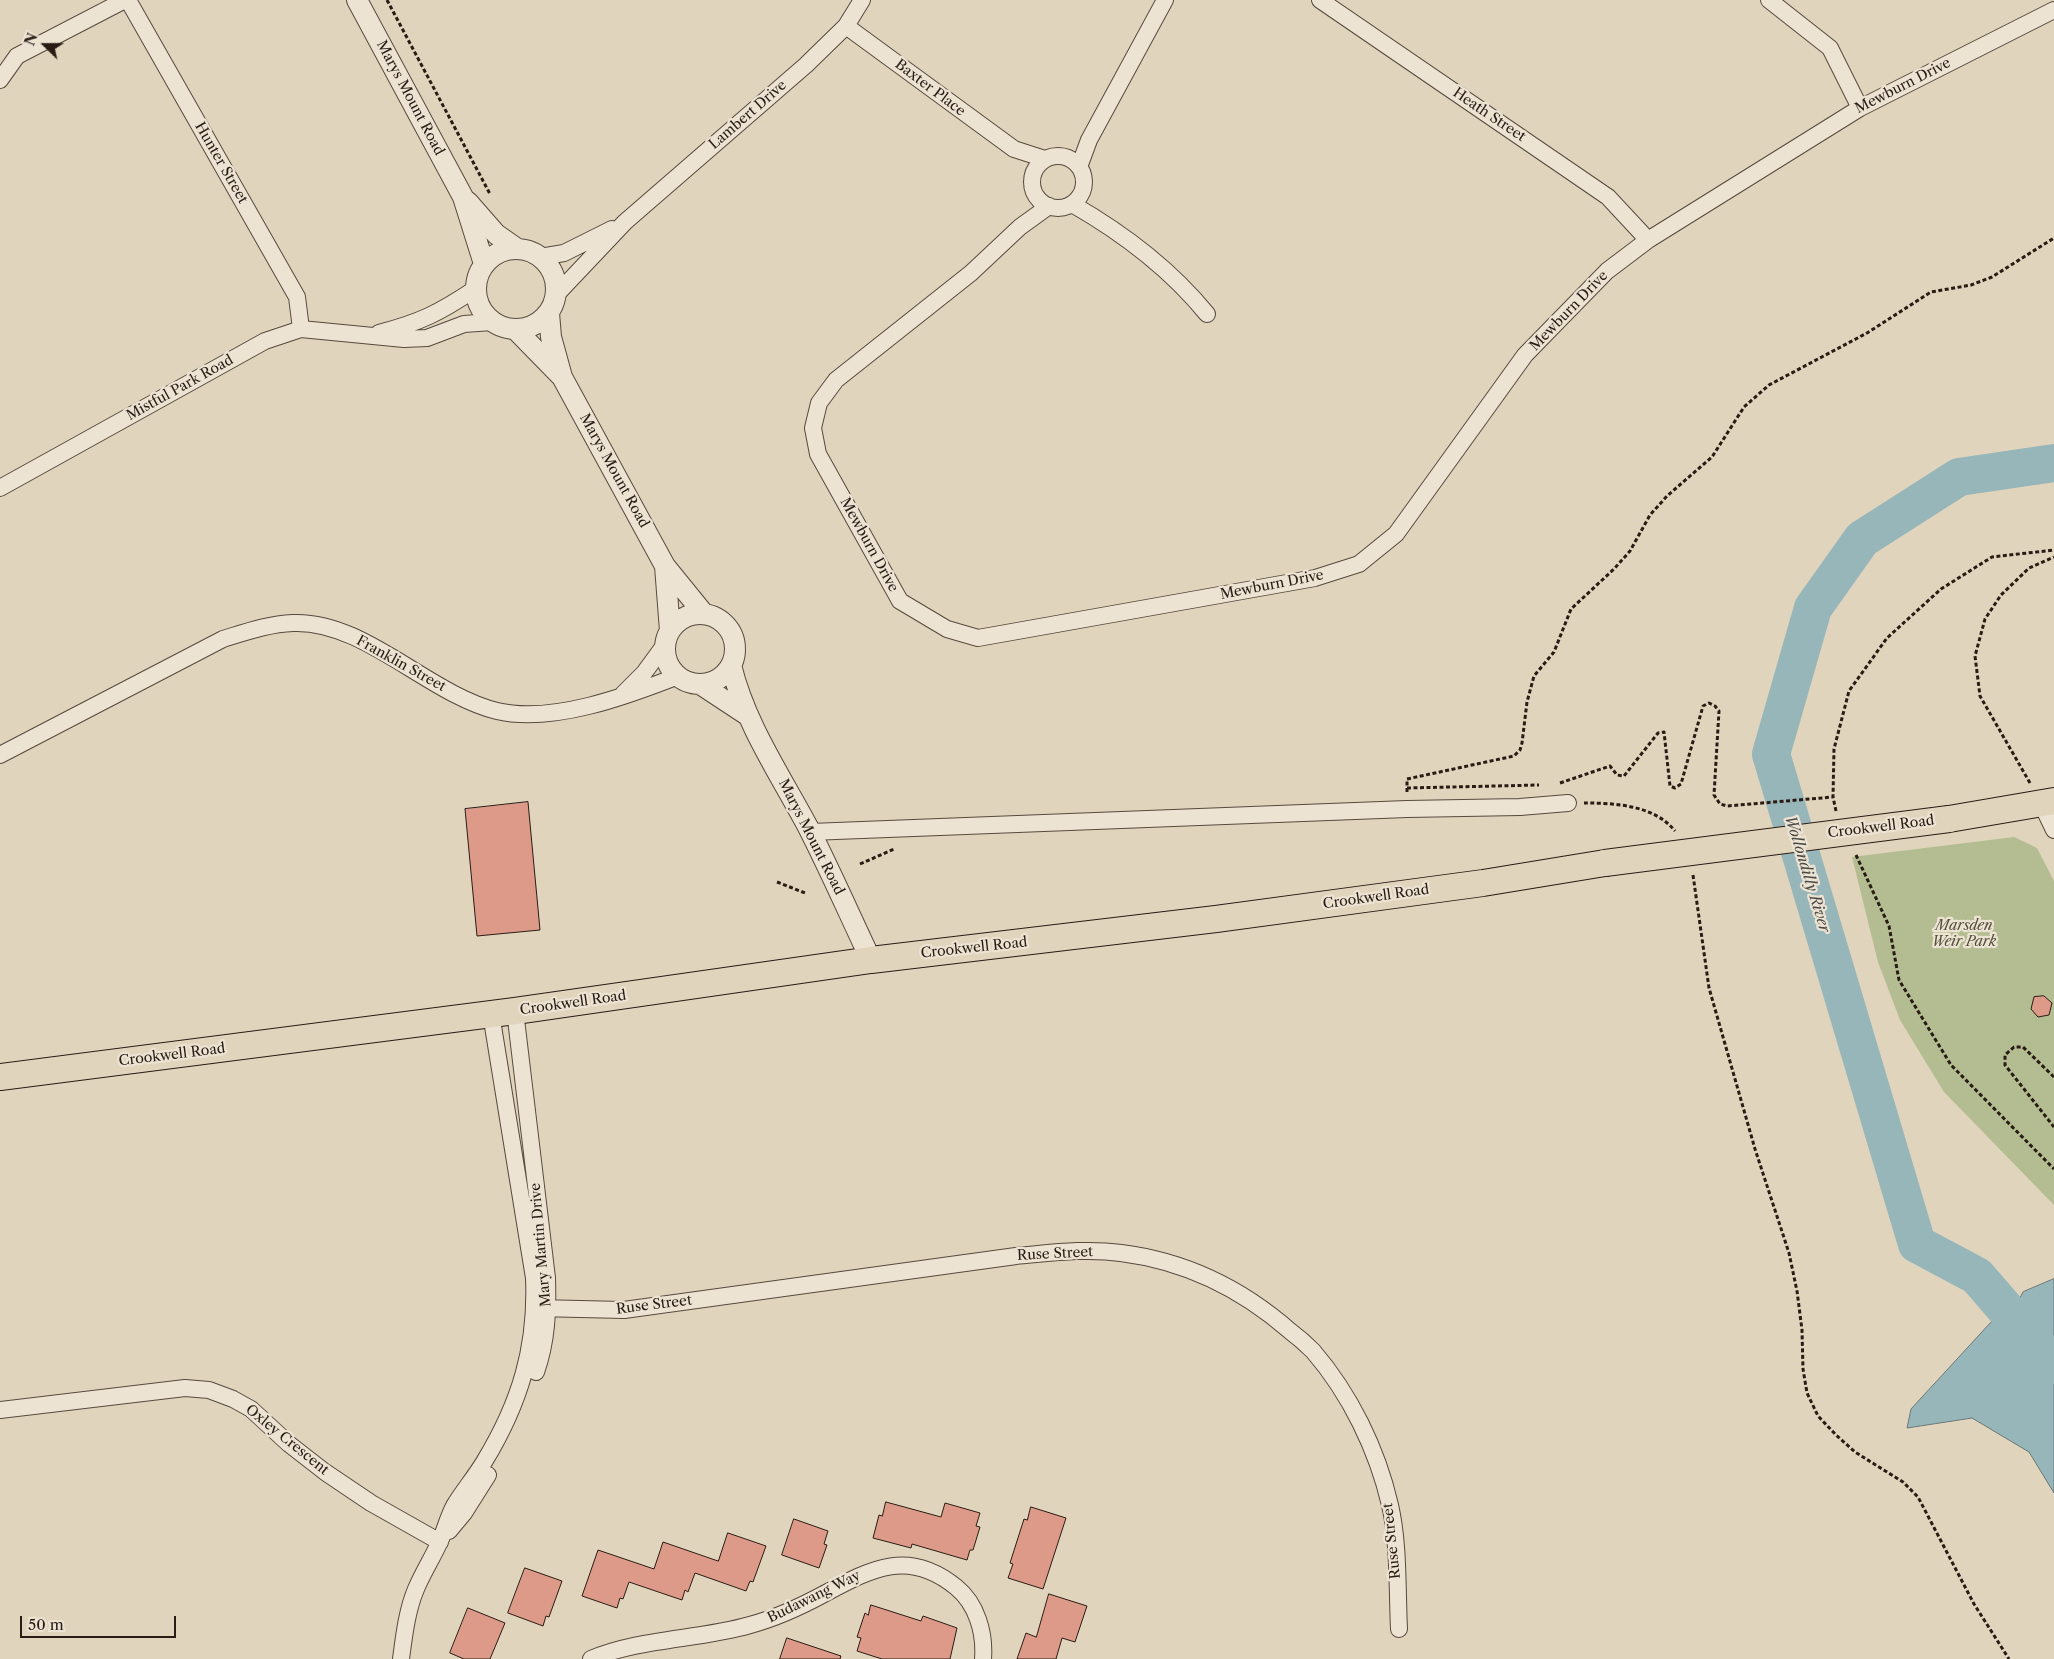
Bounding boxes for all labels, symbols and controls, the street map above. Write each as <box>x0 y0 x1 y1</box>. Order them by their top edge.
north arrow <box>20 20 70 70</box>
text: N <box>20 30 42 48</box>
street label: Marys Mount Road <box>373 38 447 158</box>
street label: Mewburn Drive <box>1852 55 1954 117</box>
street label: Baxter Place <box>892 56 968 120</box>
street label: Lambert Drive <box>706 77 790 153</box>
street label: Heath Street <box>1449 85 1529 145</box>
street label: Hunter Street <box>191 119 251 207</box>
street label: Mewburn Drive <box>1527 267 1611 355</box>
street label: Mistful Park Road <box>124 352 236 424</box>
street label: Marys Mount Road <box>576 411 652 531</box>
street label: Mewburn Drive <box>836 495 902 595</box>
street label: Mewburn Drive <box>1219 567 1325 603</box>
street label: Franklin Street <box>353 632 449 696</box>
street label: Marys Mount Road <box>775 776 847 898</box>
street label: Crookwell Road <box>1827 812 1935 842</box>
water label: Wollondilly River <box>1781 813 1833 935</box>
street label: Crookwell Road <box>1322 881 1430 913</box>
park label: Marsden Weir Park <box>1932 918 1996 950</box>
street label: Crookwell Road <box>920 934 1028 962</box>
street label: Crookwell Road <box>519 987 627 1019</box>
street label: Crookwell Road <box>118 1040 226 1070</box>
street label: Mary Martin Drive <box>527 1182 555 1308</box>
street label: Ruse Street <box>1017 1244 1093 1264</box>
street label: Ruse Street <box>615 1292 693 1318</box>
street label: Oxley Crescent <box>242 1401 332 1479</box>
street label: Ruse Street <box>1380 1502 1404 1580</box>
street label: Budawang Way <box>765 1567 863 1627</box>
scale bar <box>22 1606 179 1638</box>
text: 50 m <box>28 1615 64 1634</box>

